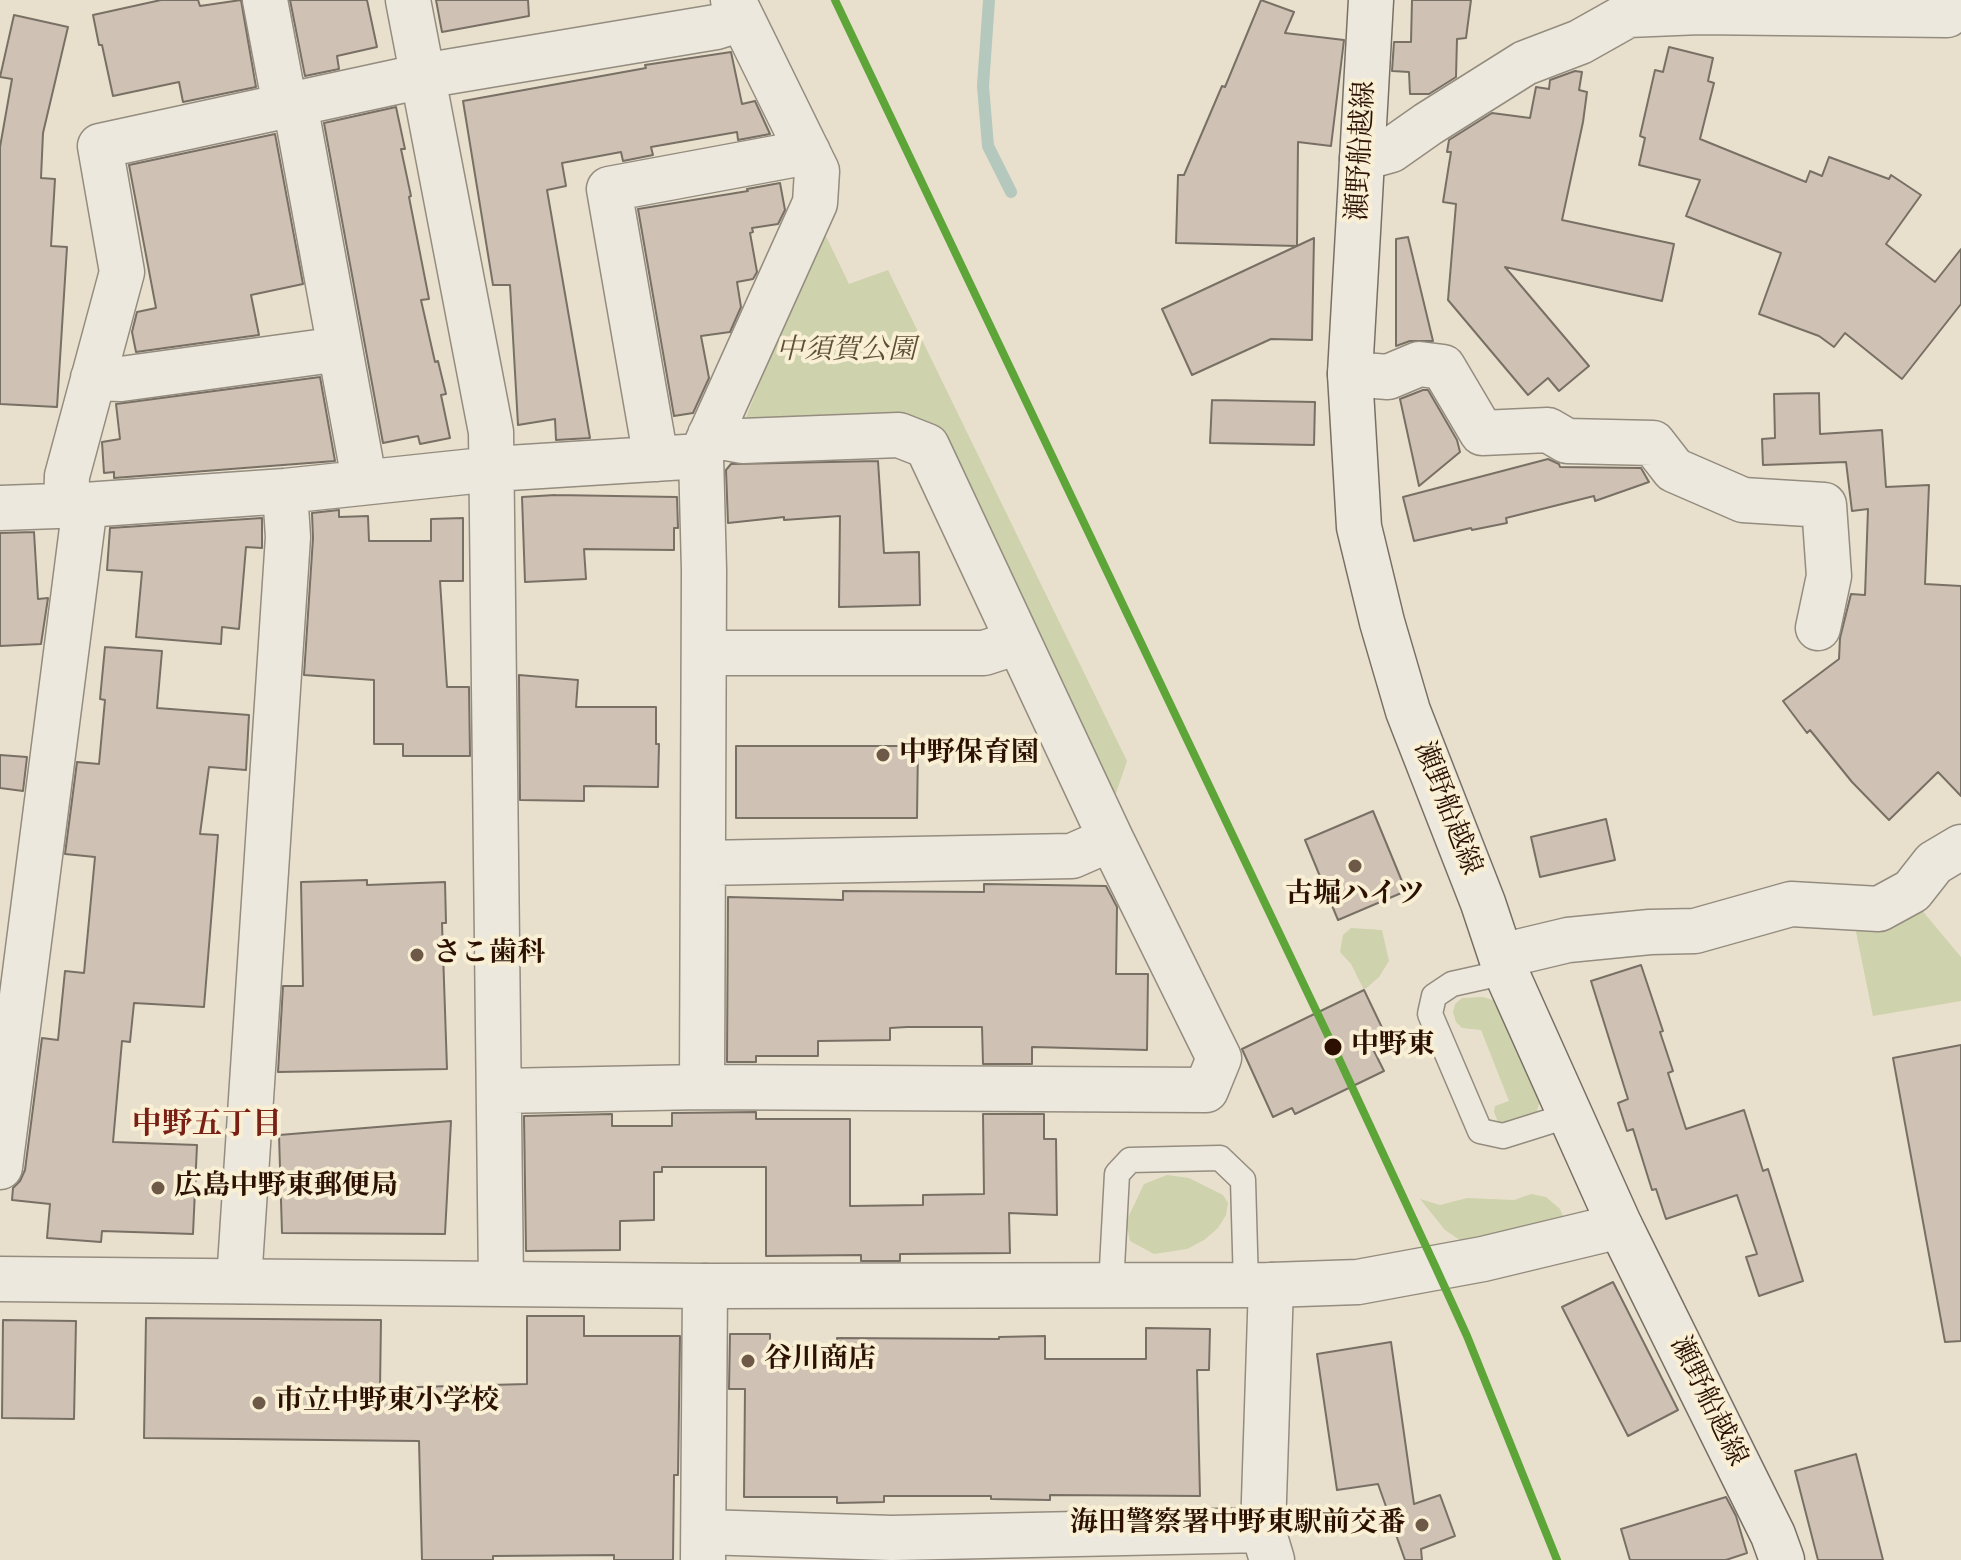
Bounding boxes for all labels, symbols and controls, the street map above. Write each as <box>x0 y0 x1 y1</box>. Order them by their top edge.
street label: 瀬野船越線 <box>1343 80 1383 222</box>
park label: 中須賀公園 <box>776 335 916 369</box>
place label: 中野保育園 <box>899 738 1039 772</box>
street label: 瀬野船越線 <box>1405 738 1487 880</box>
marker: 中野保育園 <box>874 746 892 764</box>
marker: 古堀ハイツ <box>1346 857 1364 875</box>
place label: 古堀ハイツ <box>1285 879 1425 913</box>
place label: さこ歯科 <box>433 938 545 972</box>
marker: さこ歯科 <box>408 946 426 964</box>
place label: 中野東 <box>1351 1030 1435 1064</box>
marker: 中野東 <box>1322 1036 1344 1058</box>
district label: 中野五丁目 <box>132 1109 282 1145</box>
place label: 広島中野東郵便局 <box>174 1171 398 1205</box>
marker: 広島中野東郵便局 <box>149 1179 167 1197</box>
street label: 瀬野船越線 <box>1661 1332 1753 1472</box>
place label: 谷川商店 <box>764 1344 876 1378</box>
marker: 谷川商店 <box>739 1352 757 1370</box>
place label: 市立中野東小学校 <box>275 1386 499 1420</box>
marker: 市立中野東小学校 <box>250 1394 268 1412</box>
place label: 海田警察署中野東駅前交番 <box>1070 1508 1406 1542</box>
marker: 海田警察署中野東駅前交番 <box>1413 1516 1431 1534</box>

